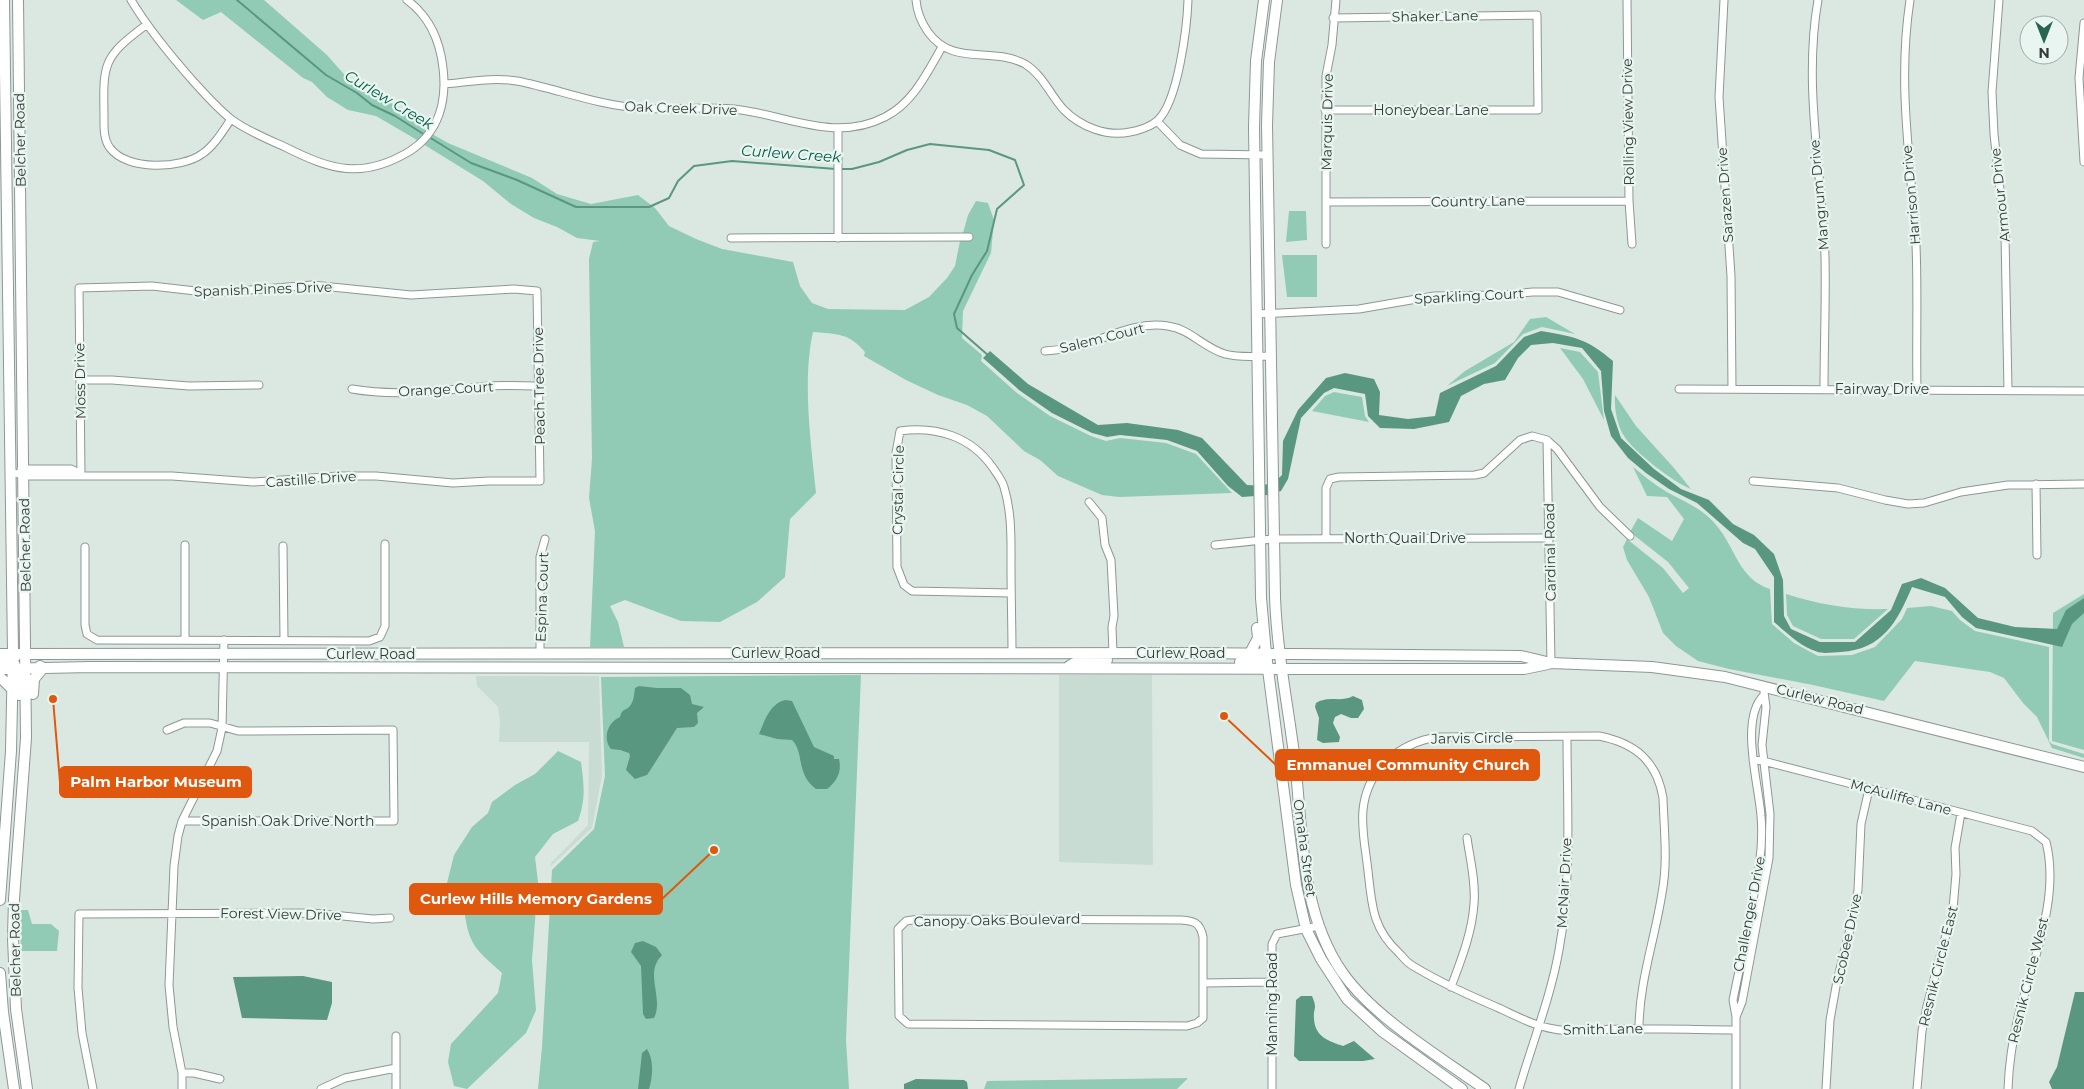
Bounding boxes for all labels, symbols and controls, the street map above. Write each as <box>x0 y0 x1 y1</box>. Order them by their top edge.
street label: Shaker Lane <box>1392 6 1478 26</box>
north arrow <box>2019 15 2069 65</box>
text: N <box>2038 44 2050 62</box>
street label: Rolling View Drive <box>1618 58 1638 186</box>
water label: Curlew Creek <box>341 66 438 134</box>
street label: Marquis Drive <box>1317 73 1337 171</box>
street label: Belcher Road <box>10 93 30 187</box>
street label: Oak Creek Drive <box>624 97 738 119</box>
street label: Honeybear Lane <box>1373 101 1489 119</box>
street label: Mangrum Drive <box>1805 139 1833 251</box>
water label: Curlew Creek <box>740 141 843 167</box>
street label: Harrison Drive <box>1898 144 1924 246</box>
street label: Sarazen Drive <box>1713 147 1737 243</box>
street label: Armour Drive <box>1986 147 2014 243</box>
street label: Country Lane <box>1431 191 1525 211</box>
street label: Spanish Pines Drive <box>194 278 332 300</box>
street label: Sparkling Court <box>1414 284 1525 308</box>
street label: Salem Court <box>1058 319 1147 357</box>
street label: Peach Tree Drive <box>529 327 549 445</box>
street label: Moss Drive <box>70 343 90 419</box>
street label: Orange Court <box>398 377 494 400</box>
street label: Fairway Drive <box>1835 380 1929 398</box>
street label: Crystal Circle <box>888 445 908 535</box>
street label: Castille Drive <box>265 467 357 491</box>
street label: Belcher Road <box>15 498 35 592</box>
street label: Cardinal Road <box>1540 503 1560 601</box>
street label: North Quail Drive <box>1344 529 1466 547</box>
street label: Espina Court <box>531 551 553 642</box>
street label: Curlew Road <box>731 644 821 662</box>
street label: Curlew Road <box>1136 644 1226 662</box>
street label: Curlew Road <box>326 645 416 663</box>
street label: Curlew Road <box>1775 679 1865 719</box>
street label: Jarvis Circle <box>1430 728 1513 748</box>
callout: Emmanuel Community Church <box>1276 750 1539 780</box>
text: Emmanuel Community Church <box>1286 755 1530 774</box>
callout: Palm Harbor Museum <box>60 767 251 797</box>
text: Palm Harbor Museum <box>70 772 242 791</box>
street label: McAuliffe Lane <box>1848 775 1954 819</box>
street label: Omaha Street <box>1289 798 1321 898</box>
street label: Spanish Oak Drive North <box>201 812 375 830</box>
street label: McNair Drive <box>1553 837 1575 929</box>
street label: Challenger Drive <box>1729 855 1769 973</box>
callout: Curlew Hills Memory Gardens <box>410 884 662 914</box>
text: Curlew Hills Memory Gardens <box>420 889 652 908</box>
street label: Scobee Drive <box>1829 892 1865 986</box>
street label: Belcher Road <box>5 903 25 997</box>
street label: Forest View Drive <box>220 904 342 924</box>
street label: Resnik Circle East <box>1914 904 1962 1028</box>
street label: Canopy Oaks Boulevard <box>913 910 1081 930</box>
street label: Resnik Circle West <box>2004 915 2052 1045</box>
street label: Manning Road <box>1263 952 1281 1056</box>
street label: Smith Lane <box>1563 1019 1643 1039</box>

